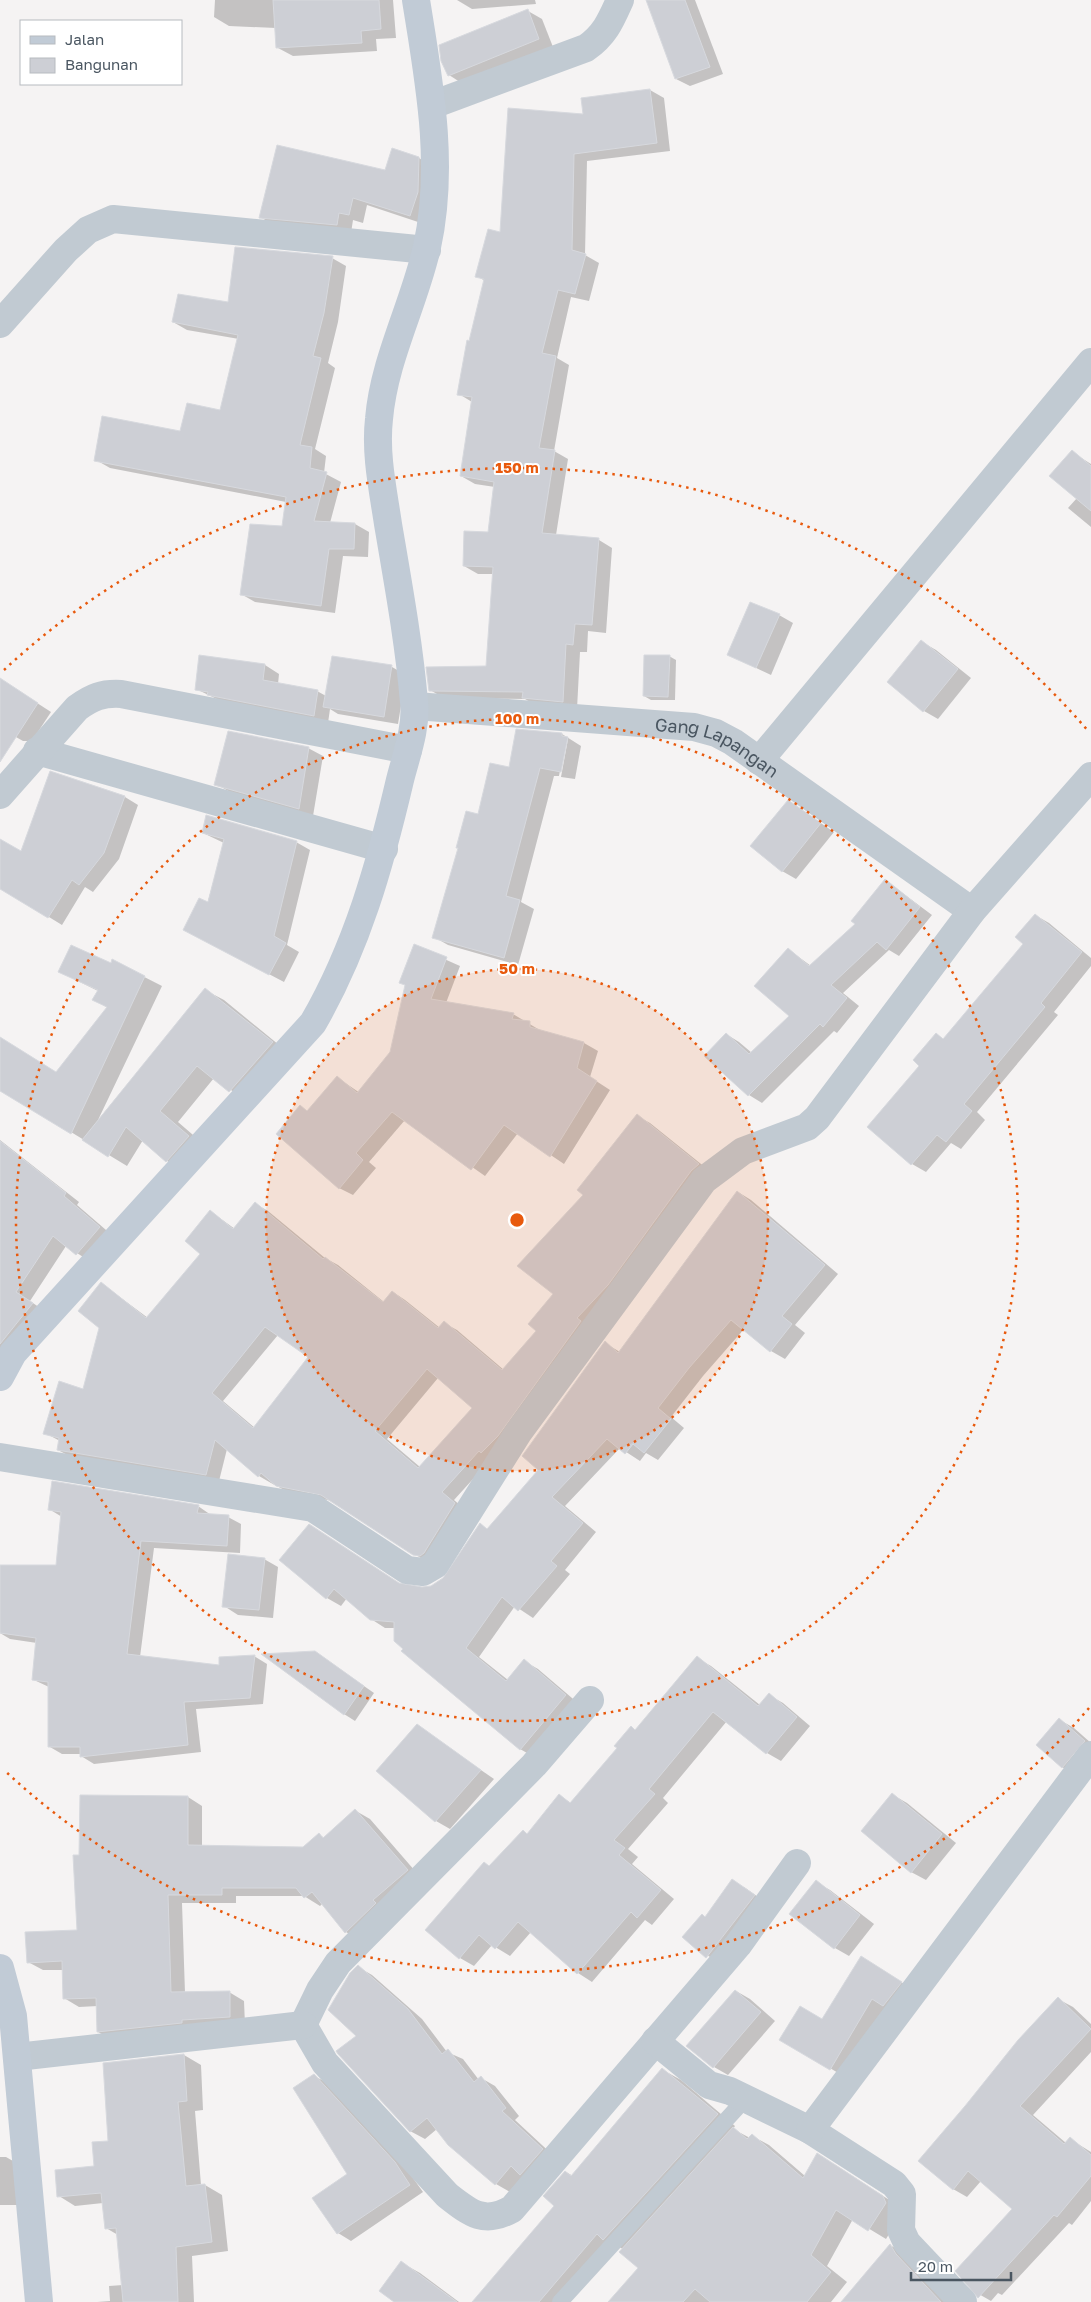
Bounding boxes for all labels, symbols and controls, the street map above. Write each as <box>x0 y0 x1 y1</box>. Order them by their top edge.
legend <box>20 20 182 85</box>
text: Jalan <box>65 30 104 48</box>
text: Bangunan <box>65 55 138 73</box>
text: 150 m <box>495 458 539 476</box>
text: 100 m <box>495 709 539 727</box>
street label: Gang Lapangan <box>654 713 783 782</box>
text: 50 m <box>499 959 535 977</box>
centre of rings <box>508 1211 526 1229</box>
scale bar <box>911 2250 1011 2282</box>
text: 20 m <box>918 2257 953 2275</box>

